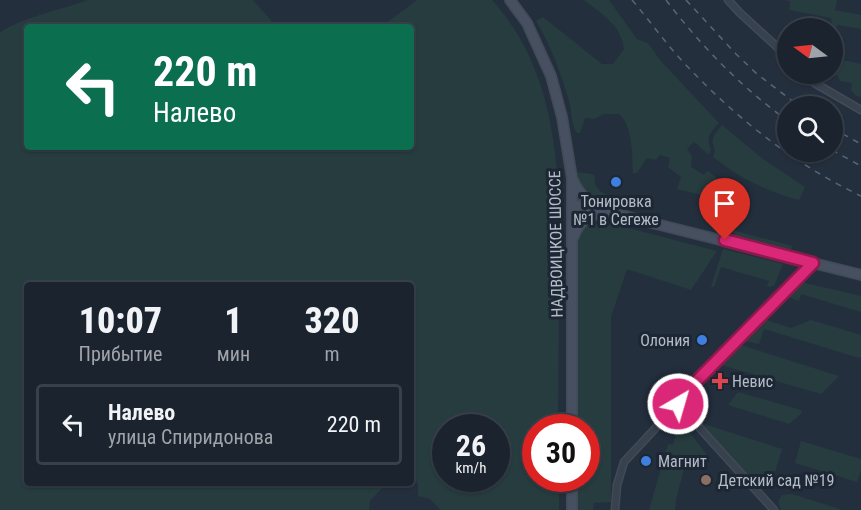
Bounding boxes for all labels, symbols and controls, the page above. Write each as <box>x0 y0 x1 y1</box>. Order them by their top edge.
north arrow <box>777 18 843 84</box>
map controls <box>777 18 843 162</box>
text: 220 m <box>153 47 258 96</box>
icon: left <box>54 48 132 126</box>
button: search <box>777 96 843 162</box>
text: Налево <box>153 97 236 129</box>
street label: НАДВОИЦКОЕ ШОССЕ <box>545 170 567 318</box>
marker: Тонировка №1 в Сегеже <box>609 175 623 189</box>
pin <box>699 178 750 240</box>
icon: arrive <box>708 187 741 220</box>
place label: Тонировка №1 в Сегеже <box>573 192 659 229</box>
text: 10:07 <box>79 300 162 342</box>
text: 1 <box>224 300 243 342</box>
text: 320 <box>305 300 359 342</box>
place label: Олония <box>640 331 690 350</box>
marker: Олония <box>695 333 709 347</box>
text: Прибытие <box>78 342 162 366</box>
text: мин <box>217 342 250 366</box>
text: m <box>324 342 340 366</box>
position arrow <box>646 372 710 436</box>
place label: Невис <box>732 372 773 391</box>
marker: Невис <box>713 374 727 388</box>
text: Налево <box>108 400 175 425</box>
icon: left <box>57 408 90 441</box>
text: 220 m <box>327 412 381 437</box>
speed limit sign: 30 <box>522 414 600 492</box>
text: улица Спиридонова <box>108 425 273 449</box>
text: 26 <box>456 428 486 463</box>
place label: Магнит <box>658 452 707 471</box>
marker: Магнит <box>639 454 653 468</box>
text: km/h <box>456 459 486 477</box>
place label: Детский сад №19 <box>718 471 834 490</box>
marker: Детский сад №19 <box>699 473 713 487</box>

